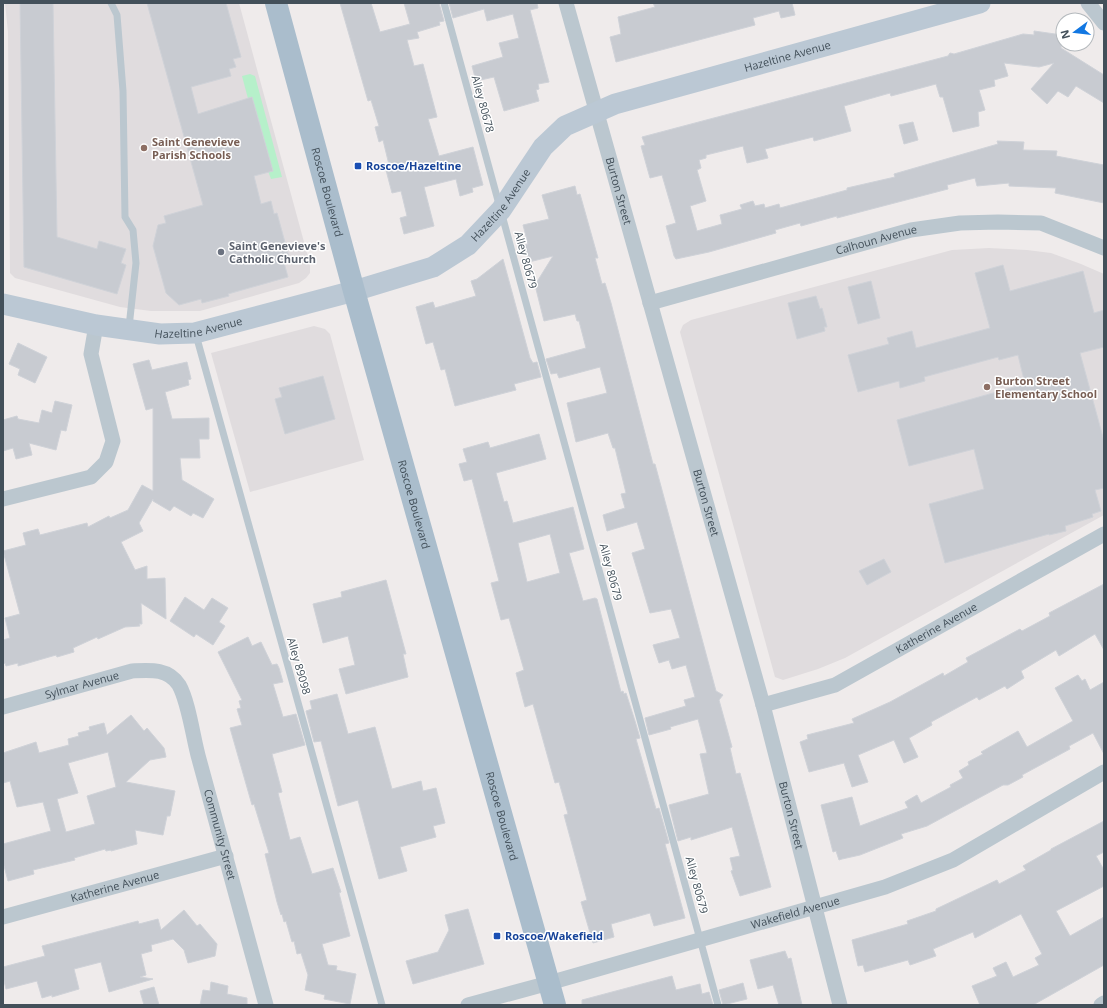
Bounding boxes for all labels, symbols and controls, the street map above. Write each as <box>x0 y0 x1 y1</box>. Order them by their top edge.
north arrow <box>1055 12 1095 52</box>
text: N <box>1056 28 1073 41</box>
street label: Hazeltine Avenue <box>742 37 832 75</box>
street label: Alley 80678 <box>469 74 498 134</box>
place label: Saint Genevieve Parish Schools <box>152 134 240 162</box>
marker: Saint Genevieve Parish Schools <box>139 143 149 153</box>
street label: Roscoe Boulevard <box>308 146 347 238</box>
street label: Burton Street <box>603 155 636 226</box>
place label: Roscoe/Hazeltine <box>366 158 462 173</box>
marker: Roscoe/Hazeltine <box>353 161 363 171</box>
street label: Hazeltine Avenue <box>467 165 534 245</box>
street label: Calhoun Avenue <box>834 221 918 258</box>
street label: Alley 80679 <box>512 230 541 290</box>
place label: Saint Genevieve's Catholic Church <box>229 238 326 266</box>
marker: Saint Genevieve's Catholic Church <box>216 247 226 257</box>
street label: Hazeltine Avenue <box>153 313 244 341</box>
place label: Burton Street Elementary School <box>995 373 1097 401</box>
marker: Burton Street Elementary School <box>982 382 992 392</box>
street label: Roscoe Boulevard <box>395 458 434 550</box>
street label: Burton Street <box>690 467 723 538</box>
street label: Alley 80679 <box>597 542 626 602</box>
street label: Katherine Avenue <box>893 599 980 656</box>
street label: Alley 89098 <box>284 636 315 696</box>
street label: Sylmar Avenue <box>43 667 121 702</box>
street label: Roscoe Boulevard <box>483 770 522 862</box>
street label: Burton Street <box>776 780 808 851</box>
street label: Community Street <box>201 787 240 881</box>
street label: Alley 80679 <box>683 855 712 915</box>
street label: Katherine Avenue <box>69 867 161 905</box>
street label: Wakefield Avenue <box>749 892 841 932</box>
place label: Roscoe/Wakefield <box>505 928 603 943</box>
marker: Roscoe/Wakefield <box>492 931 502 941</box>

